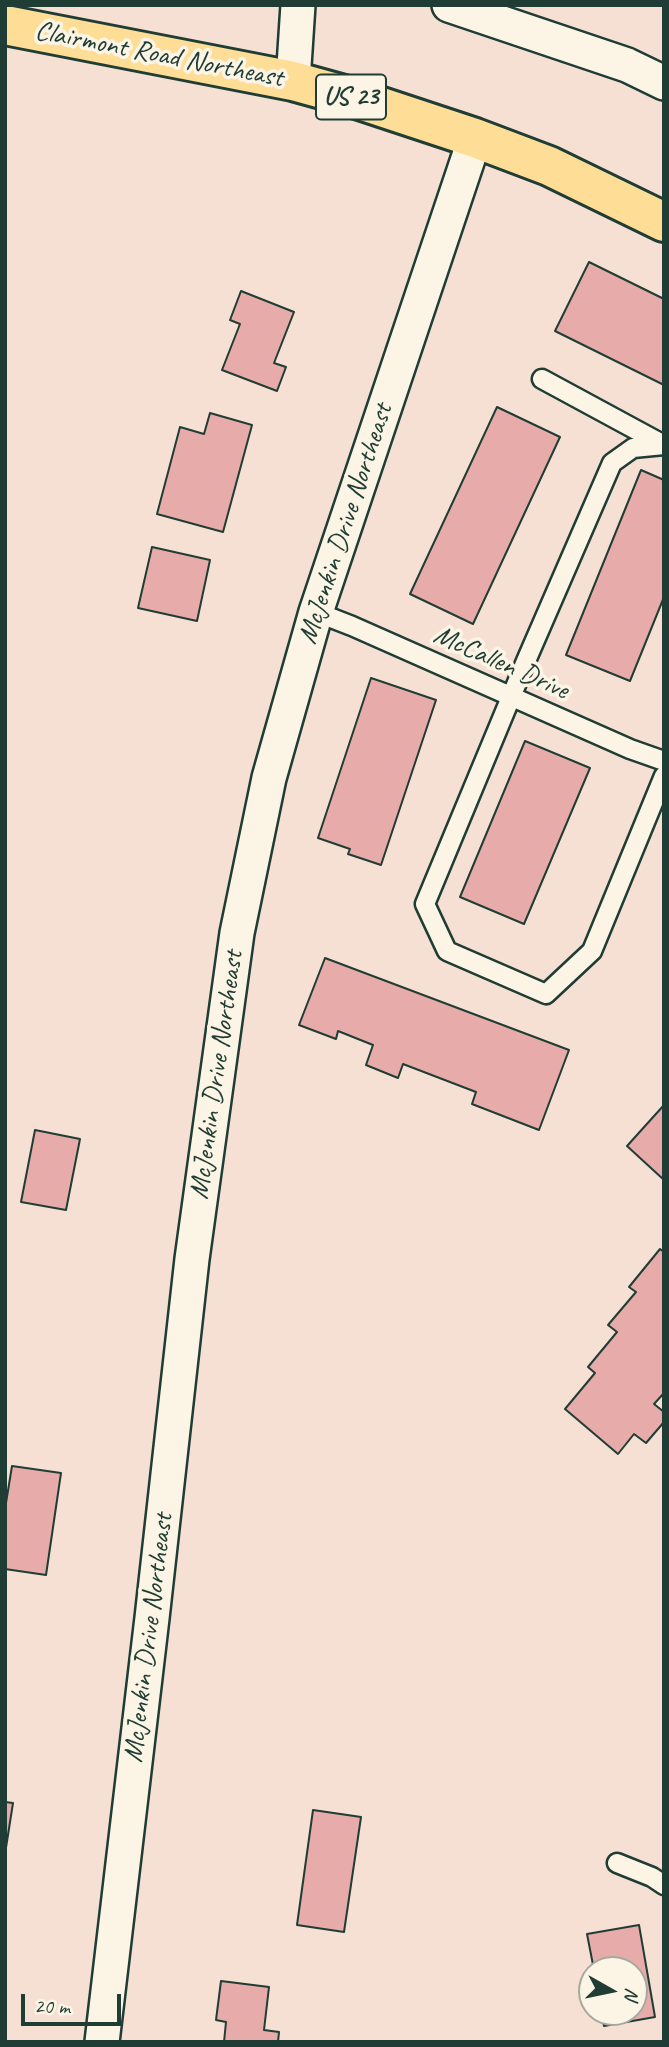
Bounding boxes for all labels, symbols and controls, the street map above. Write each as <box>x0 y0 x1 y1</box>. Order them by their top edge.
street label: Clairmont Road Northeast <box>32 15 286 95</box>
road number: US 23 <box>316 74 386 120</box>
street label: McJenkin Drive Northeast <box>291 400 401 648</box>
street label: McCallen Drive <box>428 618 574 708</box>
street label: McJenkin Drive Northeast <box>183 949 251 1201</box>
street label: McJenkin Drive Northeast <box>117 1512 181 1764</box>
north arrow <box>578 1956 648 2026</box>
scale bar <box>24 1980 124 2024</box>
text: N <box>619 1986 645 2002</box>
text: 20 m <box>34 1993 70 2019</box>

